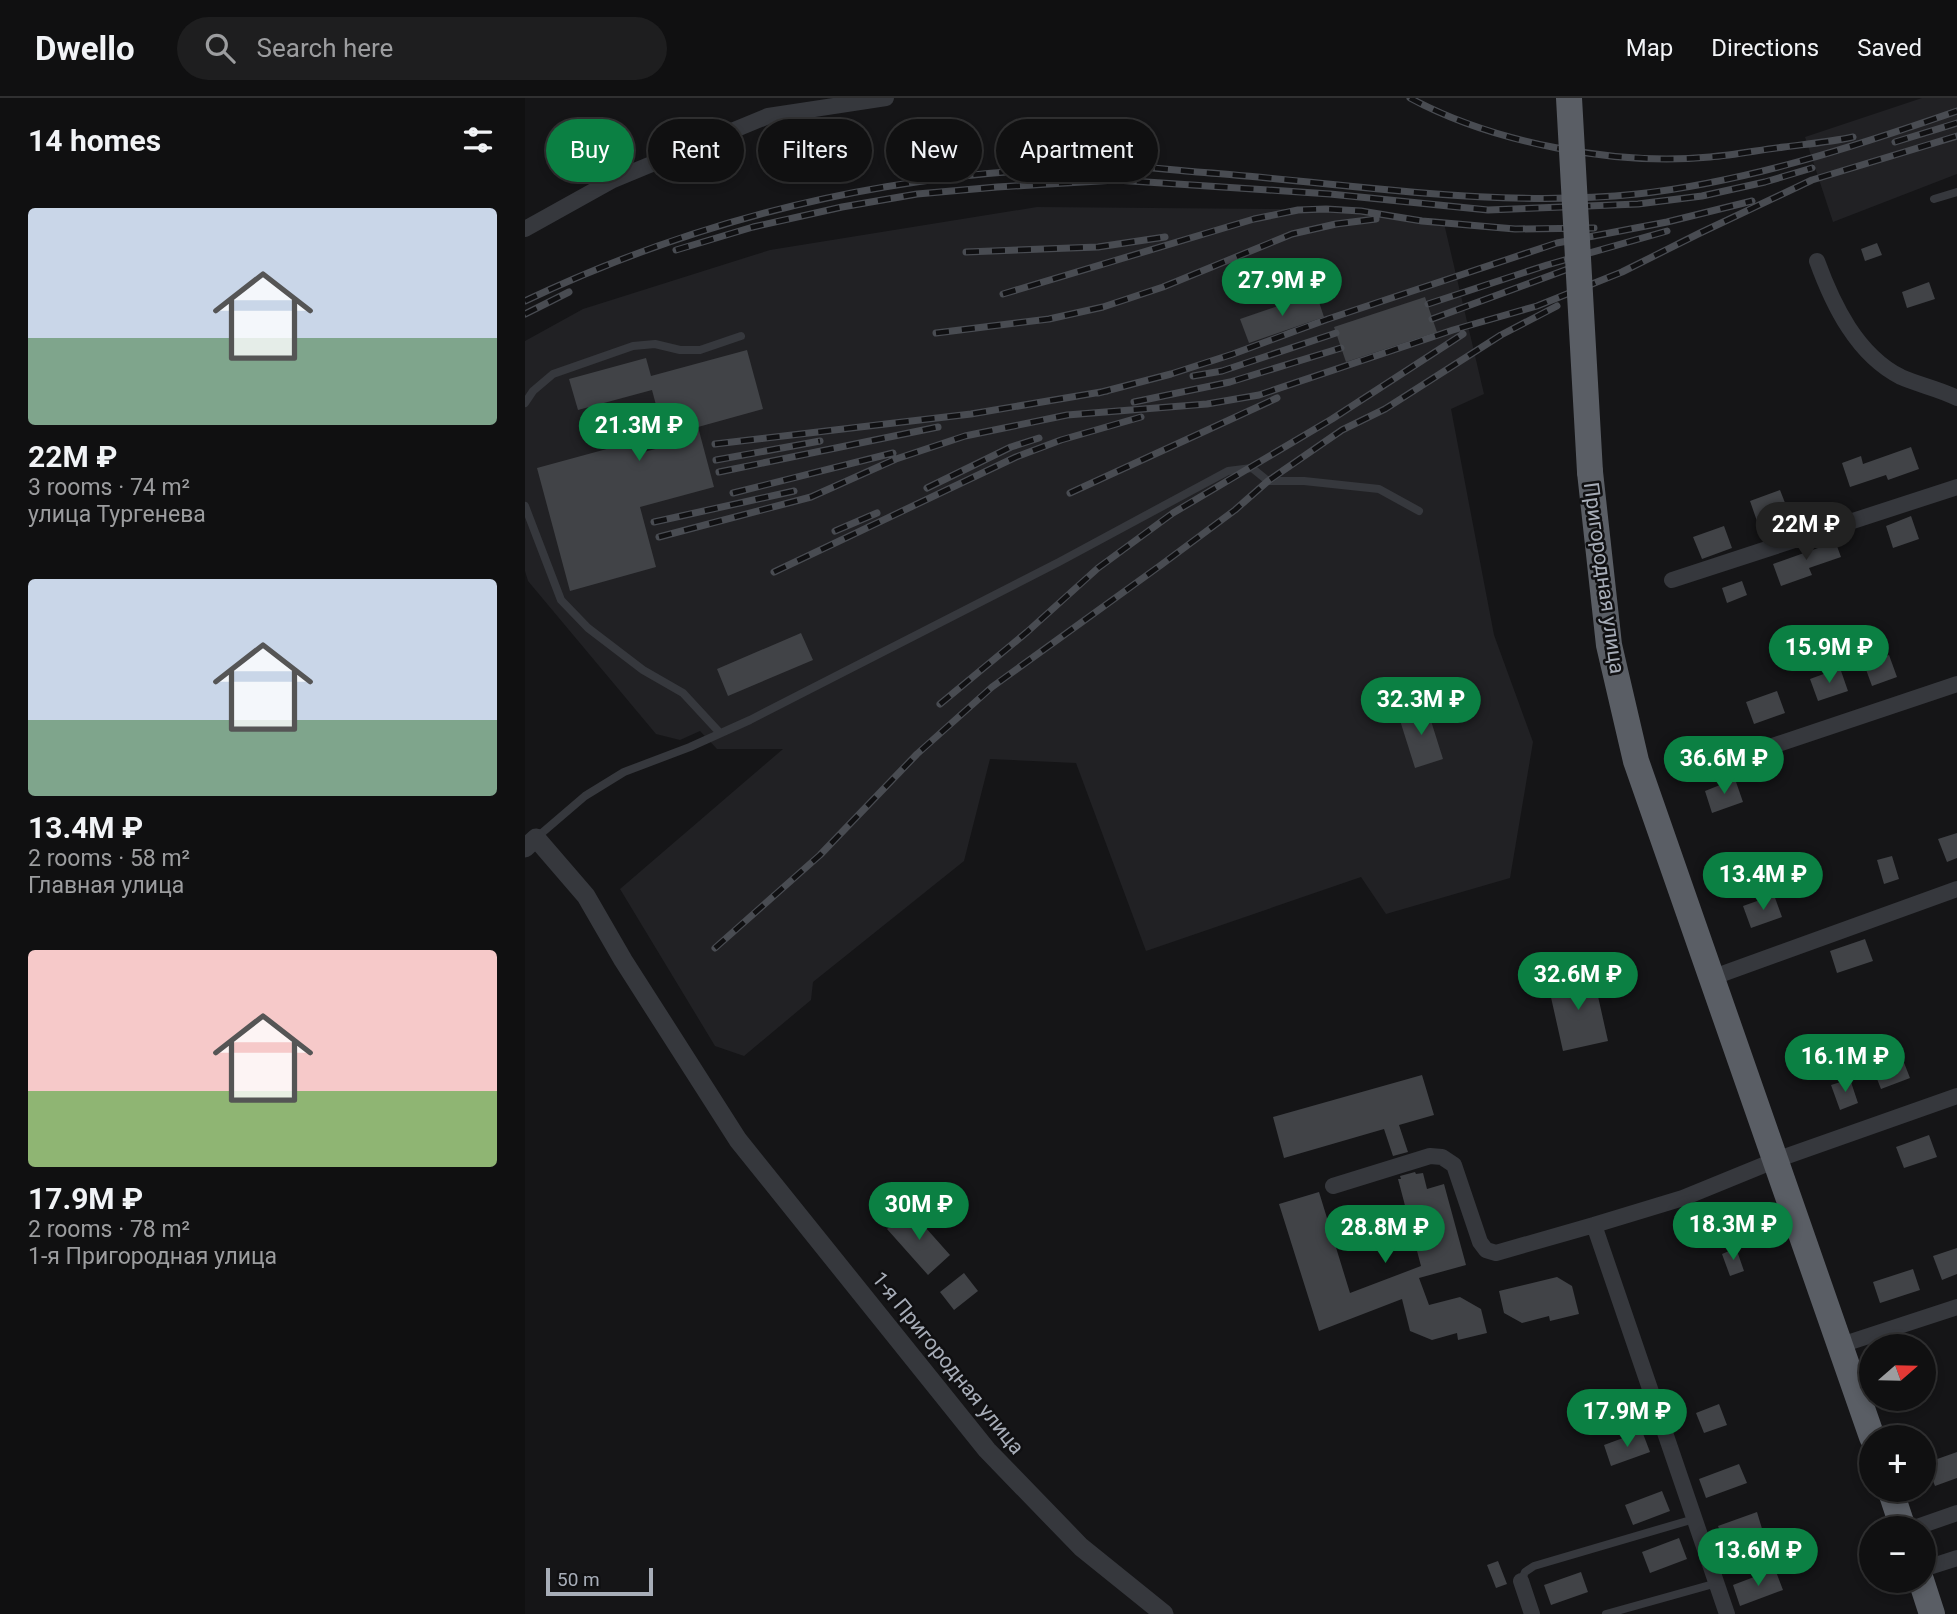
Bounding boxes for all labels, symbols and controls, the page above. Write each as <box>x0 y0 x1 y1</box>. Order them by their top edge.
search box <box>177 17 667 80</box>
text: Dwello <box>35 29 135 68</box>
icon: search <box>201 29 239 67</box>
text: Search here <box>257 33 393 63</box>
text: Map <box>1626 34 1673 62</box>
text: Directions <box>1711 34 1819 62</box>
text: Saved <box>1857 34 1922 62</box>
chip: Buy <box>546 119 634 182</box>
chip: Rent <box>648 119 744 182</box>
chip: Filters <box>758 119 872 182</box>
chip: New <box>886 119 982 182</box>
chip: Apartment <box>996 119 1158 182</box>
icon: filters <box>459 121 497 159</box>
text: 14 homes <box>28 123 161 158</box>
icon: home <box>200 253 326 379</box>
pin: 27.9M ₽ <box>1217 258 1347 318</box>
text: 27.9M ₽ <box>1238 267 1326 294</box>
pin: 21.3M ₽ <box>574 404 704 463</box>
text: 21.3M ₽ <box>595 412 683 439</box>
text: 22M ₽ <box>28 439 117 474</box>
text: 3 rooms · 74 m² <box>28 474 190 501</box>
street label: Пригородная улица <box>1579 481 1629 675</box>
text: улица Тургенева <box>28 501 206 528</box>
pin: 22M ₽ <box>1757 503 1855 562</box>
text: 22M ₽ <box>1772 511 1840 538</box>
icon: home <box>200 624 326 750</box>
pin: 15.9M ₽ <box>1764 626 1894 685</box>
text: 15.9M ₽ <box>1785 634 1873 661</box>
pin: 32.3M ₽ <box>1356 678 1486 737</box>
text: 32.3M ₽ <box>1377 686 1465 713</box>
pin: 36.6M ₽ <box>1659 736 1789 796</box>
text: 36.6M ₽ <box>1680 745 1768 772</box>
text: 13.4M ₽ <box>28 810 143 845</box>
text: 2 rooms · 58 m² <box>28 845 190 872</box>
pin: 13.4M ₽ <box>1698 852 1828 912</box>
text: 13.4M ₽ <box>1719 861 1807 888</box>
text: Главная улица <box>28 872 184 899</box>
pin: 32.6M ₽ <box>1513 953 1643 1012</box>
text: 32.6M ₽ <box>1534 961 1622 988</box>
icon: home <box>200 995 326 1121</box>
pin: 16.1M ₽ <box>1780 1034 1910 1094</box>
text: 16.1M ₽ <box>1801 1043 1889 1070</box>
text: 17.9M ₽ <box>28 1181 143 1216</box>
pin: 30M ₽ <box>870 1182 968 1242</box>
text: 30M ₽ <box>885 1191 953 1218</box>
pin: 18.3M ₽ <box>1668 1202 1798 1262</box>
pin: 28.8M ₽ <box>1320 1206 1450 1265</box>
text: 18.3M ₽ <box>1689 1211 1777 1238</box>
text: 28.8M ₽ <box>1341 1214 1429 1241</box>
text: 2 rooms · 78 m² <box>28 1216 190 1243</box>
text: 1-я Пригородная улица <box>28 1243 277 1270</box>
street label: 1-я Пригородная улица <box>867 1267 1029 1459</box>
north arrow <box>1859 1334 1935 1410</box>
map controls <box>1859 1334 1936 1593</box>
pin: 17.9M ₽ <box>1562 1390 1692 1449</box>
text: 17.9M ₽ <box>1583 1398 1671 1425</box>
button: + <box>1859 1425 1936 1502</box>
button: − <box>1859 1516 1936 1593</box>
pin: 13.6M ₽ <box>1693 1528 1823 1588</box>
text: 13.6M ₽ <box>1714 1537 1802 1564</box>
scale bar <box>546 1565 653 1597</box>
text: 50 m <box>557 1568 600 1591</box>

